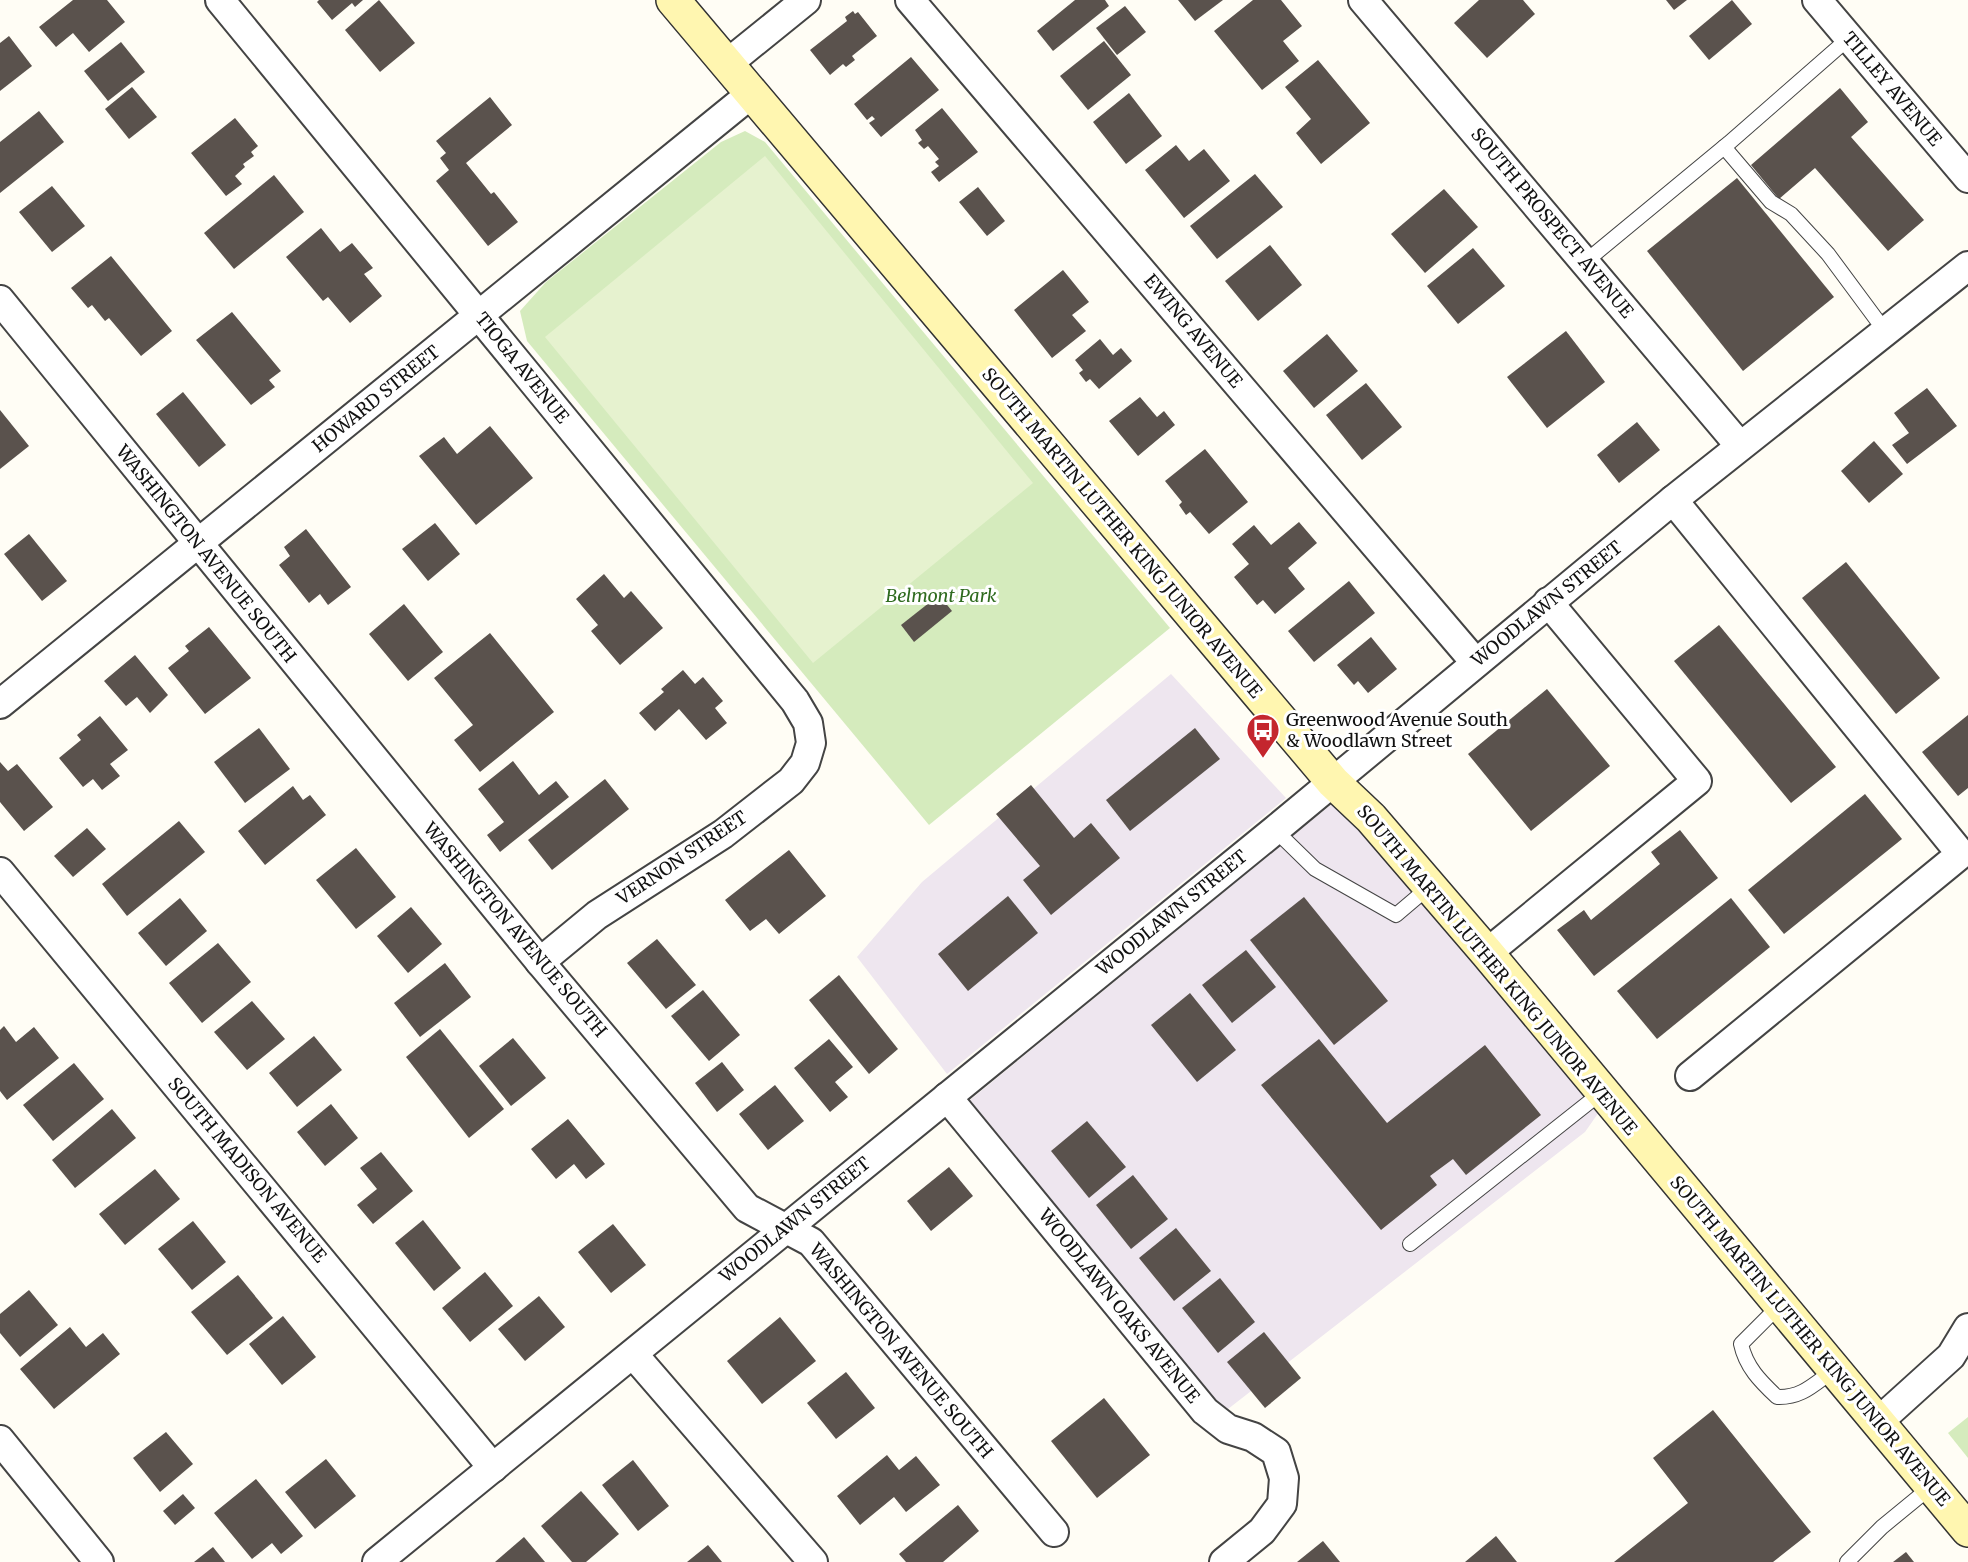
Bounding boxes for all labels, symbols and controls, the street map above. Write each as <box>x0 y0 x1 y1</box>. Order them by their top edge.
street label: TILLEY AVENUE <box>1838 27 1947 151</box>
street label: SOUTH PROSPECT AVENUE <box>1466 123 1639 323</box>
street label: EWING AVENUE <box>1139 269 1248 393</box>
street label: TIOGA AVENUE <box>471 308 575 428</box>
street label: HOWARD STREET <box>307 340 444 457</box>
street label: SOUTH MARTIN LUTHER KING JUNIOR AVENUE <box>977 363 1268 703</box>
street label: WASHINGTON AVENUE SOUTH <box>111 439 301 667</box>
street label: WOODLAWN STREET <box>1466 535 1627 672</box>
park label: Belmont Park <box>886 584 997 607</box>
place label: Greenwood Avenue South & Woodlawn Street <box>1286 708 1508 752</box>
bus stop icon: Greenwood Avenue South & Woodlawn Street <box>1245 712 1281 759</box>
street label: SOUTH MARTIN LUTHER KING JUNIOR AVENUE <box>1352 800 1643 1140</box>
street label: VERNON STREET <box>611 805 752 910</box>
street label: WASHINGTON AVENUE SOUTH <box>418 817 612 1042</box>
street label: WOODLAWN STREET <box>1091 844 1252 981</box>
street label: SOUTH MADISON AVENUE <box>163 1072 332 1267</box>
street label: WOODLAWN STREET <box>714 1151 875 1288</box>
street label: SOUTH MARTIN LUTHER KING JUNIOR AVENUE <box>1665 1171 1956 1511</box>
street label: WOODLAWN OAKS AVENUE <box>1033 1203 1205 1408</box>
street label: WASHINGTON AVENUE SOUTH <box>804 1238 998 1463</box>

